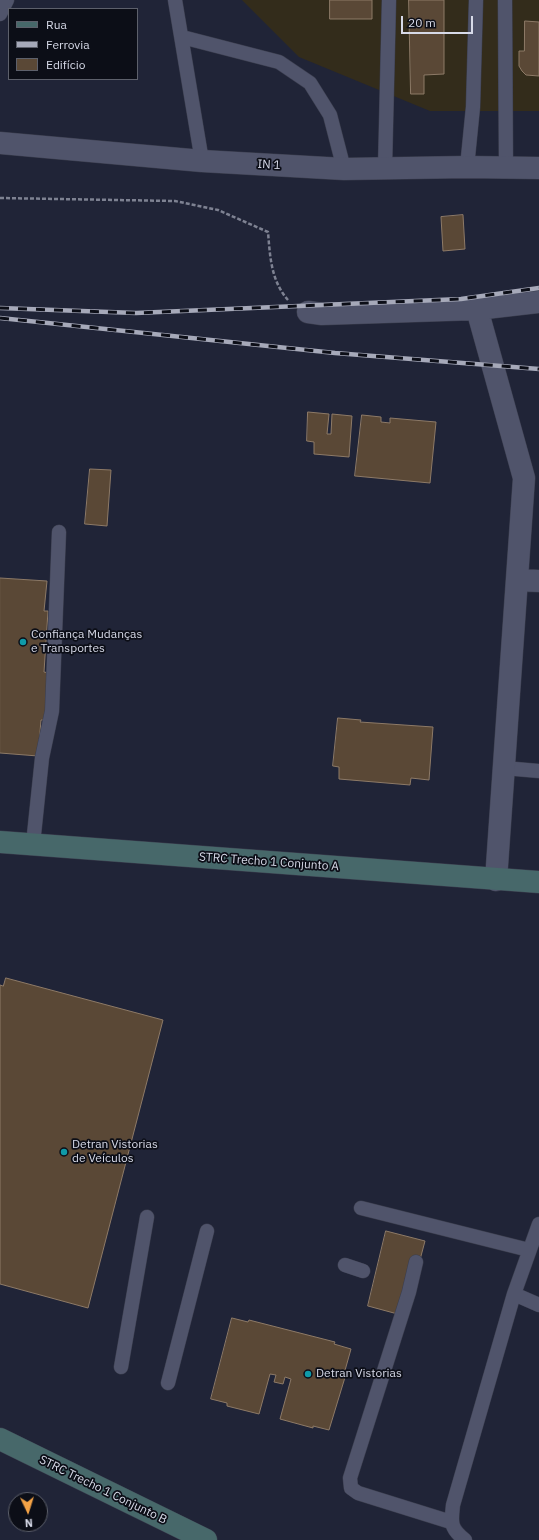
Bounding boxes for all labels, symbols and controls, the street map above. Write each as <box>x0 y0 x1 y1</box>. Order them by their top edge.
legend <box>8 8 138 80</box>
scale bar <box>403 8 475 34</box>
text: 20 m <box>408 15 436 30</box>
text: Rua <box>46 17 67 32</box>
text: Ferrovia <box>46 37 90 52</box>
text: Edifício <box>46 57 85 72</box>
street label: IN 1 <box>257 157 281 173</box>
place label: Confiança Mudanças e Transportes <box>31 628 142 656</box>
marker: Confiança Mudanças e Transportes <box>18 637 28 647</box>
street label: STRC Trecho 1 Conjunto A <box>199 850 339 874</box>
place label: Detran Vistorias de Veículos <box>72 1138 158 1166</box>
marker: Detran Vistorias de Veículos <box>59 1147 69 1157</box>
place label: Detran Vistorias <box>316 1367 402 1381</box>
marker: Detran Vistorias <box>303 1369 313 1379</box>
street label: STRC Trecho 1 Conjunto B <box>37 1453 169 1527</box>
north arrow <box>8 1492 48 1532</box>
text: N <box>24 1516 33 1530</box>

